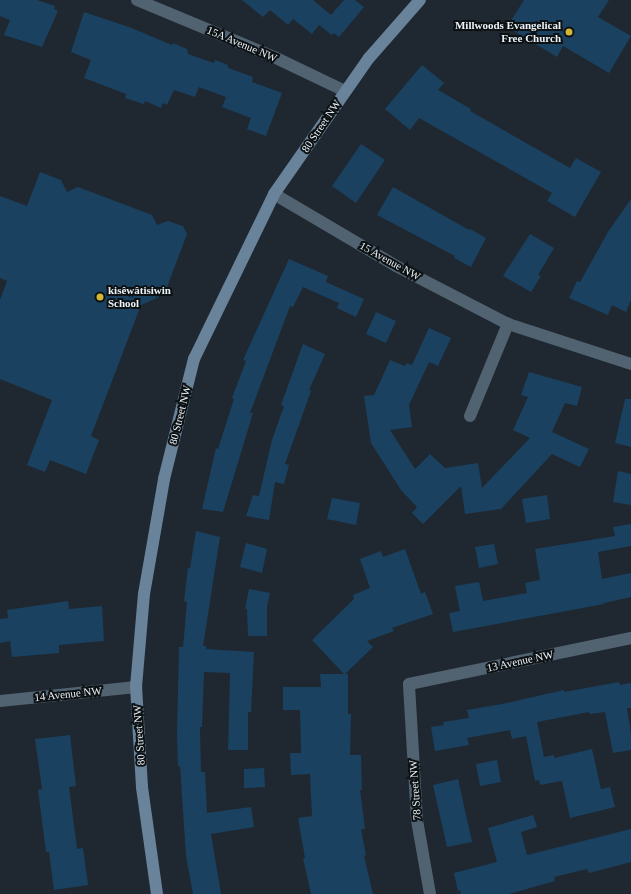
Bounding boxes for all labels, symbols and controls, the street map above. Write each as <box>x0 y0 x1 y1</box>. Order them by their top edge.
place label: Millwoods Evangelical Free Church <box>455 19 561 45</box>
street label: 15A Avenue NW <box>204 23 280 65</box>
marker: Millwoods Evangelical Free Church <box>564 27 574 37</box>
street label: 80 Street NW <box>299 97 343 155</box>
street label: 15 Avenue NW <box>357 239 423 283</box>
place label: kisêwâtisiwin School <box>108 284 171 310</box>
marker: kisêwâtisiwin School <box>95 292 105 302</box>
street label: 80 Street NW <box>166 384 194 446</box>
street label: 13 Avenue NW <box>485 647 555 675</box>
street label: 14 Avenue NW <box>33 684 103 704</box>
street label: 80 Street NW <box>130 704 148 766</box>
street label: 78 Street NW <box>406 759 424 821</box>

